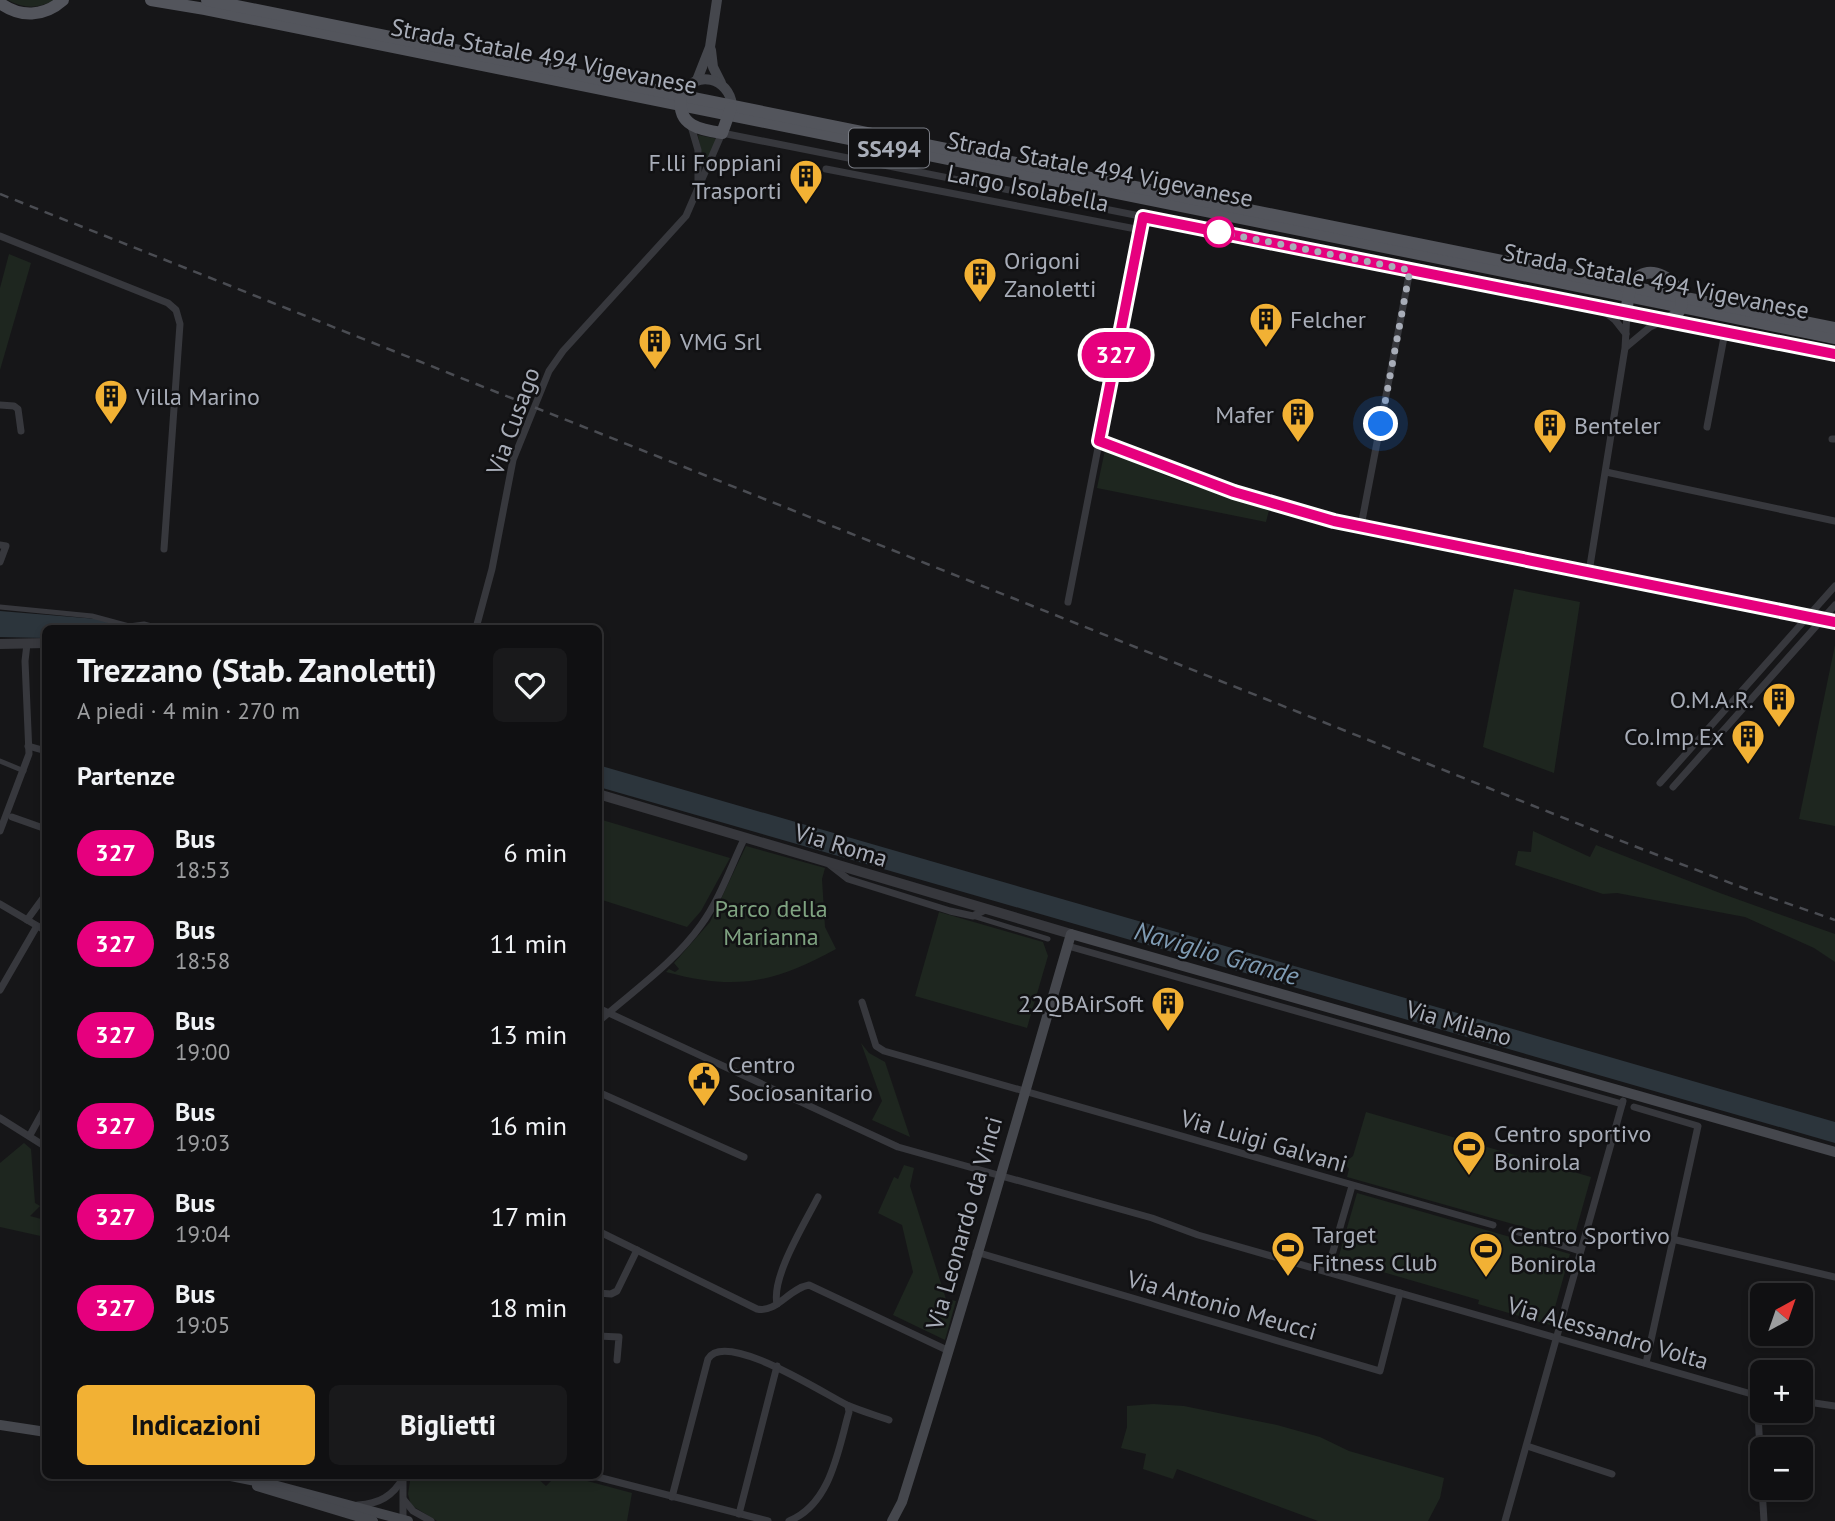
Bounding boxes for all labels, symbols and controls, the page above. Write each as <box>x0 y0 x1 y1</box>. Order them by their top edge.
street label: Strada Statale 494 Vigevanese <box>388 11 700 101</box>
street label: Strada Statale 494 Vigevanese <box>944 124 1256 214</box>
road number: SS494 <box>849 128 929 168</box>
place label: F.lli Foppiani Trasporti <box>648 147 782 206</box>
building icon: F.lli Foppiani Trasporti <box>787 157 825 206</box>
street label: Largo Isolabella <box>945 157 1111 219</box>
unlabelled marker <box>1204 217 1234 247</box>
street label: Strada Statale 494 Vigevanese <box>1500 236 1812 326</box>
place label: Origoni Zanoletti <box>1004 245 1096 304</box>
building icon: Origoni Zanoletti <box>961 255 999 304</box>
building icon: Felcher <box>1247 300 1285 349</box>
place label: Felcher <box>1290 304 1366 335</box>
building icon: VMG Srl <box>636 322 674 371</box>
place label: VMG Srl <box>679 326 762 357</box>
line badge: 327 <box>1076 332 1156 378</box>
text: 327 <box>1096 339 1136 370</box>
street label: Via Cusago <box>479 363 547 480</box>
building icon: Villa Marino <box>92 377 130 426</box>
place label: Villa Marino <box>135 381 260 412</box>
building icon: Mafer <box>1279 395 1317 444</box>
place label: Mafer <box>1215 399 1274 430</box>
your location <box>1363 406 1398 441</box>
building icon: Benteler <box>1531 406 1569 455</box>
place label: Benteler <box>1574 410 1661 441</box>
text: Trezzano (Stab. Zanoletti) <box>77 648 437 691</box>
button: heart <box>493 648 567 722</box>
building icon: O.M.A.R. <box>1760 680 1798 729</box>
place label: O.M.A.R. <box>1670 684 1754 715</box>
text: A piedi · 4 min · 270 m <box>77 696 300 725</box>
building icon: Co.Imp.Ex <box>1729 717 1767 766</box>
place label: Co.Imp.Ex <box>1624 721 1724 752</box>
text: Partenze <box>77 759 175 792</box>
street label: Via Roma <box>790 816 891 874</box>
text: Bus <box>175 822 215 855</box>
text: 6 min <box>504 836 567 869</box>
text: 327 <box>95 837 136 868</box>
text: 18:53 <box>175 855 230 884</box>
park label: Parco della Marianna <box>714 893 828 952</box>
text: Bus <box>175 913 215 946</box>
water label: Naviglio Grande <box>1131 914 1303 992</box>
text: 11 min <box>489 927 567 960</box>
text: 327 <box>95 928 136 959</box>
text: 18:58 <box>175 946 230 975</box>
building icon: 22QBAirSoft <box>1149 984 1187 1033</box>
place label: 22QBAirSoft <box>1018 988 1144 1019</box>
street label: Via Milano <box>1402 993 1516 1053</box>
text: Bus <box>175 1004 215 1037</box>
text: 13 min <box>489 1018 567 1051</box>
text: 327 <box>95 1019 136 1050</box>
text: 19:00 <box>175 1037 230 1066</box>
place label: Centro Sociosanitario <box>728 1049 873 1108</box>
public building icon: Centro Sociosanitario <box>685 1059 723 1108</box>
text: Bus <box>175 1095 215 1128</box>
street label: Via Luigi Galvani <box>1176 1102 1351 1180</box>
text: 16 min <box>489 1109 567 1142</box>
text: 327 <box>95 1110 136 1141</box>
street label: Via Leonardo da Vinci <box>918 1113 1009 1334</box>
place label: Centro sportivo Bonirola <box>1494 1118 1651 1177</box>
text: 19:03 <box>175 1128 230 1157</box>
sports icon: Centro sportivo Bonirola <box>1450 1128 1488 1177</box>
text: Bus <box>175 1186 215 1219</box>
text: 17 min <box>491 1200 567 1233</box>
text: 327 <box>95 1201 136 1232</box>
text: 19:04 <box>175 1219 230 1248</box>
place label: Target Fitness Club <box>1312 1219 1438 1278</box>
place label: Centro Sportivo Bonirola <box>1510 1220 1670 1279</box>
sports icon: Target Fitness Club <box>1269 1229 1307 1278</box>
sports icon: Centro Sportivo Bonirola <box>1467 1230 1505 1279</box>
street label: Via Antonio Meucci <box>1123 1263 1320 1347</box>
text: Bus <box>175 1277 215 1310</box>
north arrow <box>1750 1283 1813 1346</box>
map controls <box>1750 1283 1813 1500</box>
street label: Via Alessandro Volta <box>1503 1289 1712 1377</box>
text: 18 min <box>489 1291 567 1324</box>
text: 327 <box>95 1292 136 1323</box>
text: 19:05 <box>175 1310 230 1339</box>
button: + <box>1750 1360 1813 1423</box>
button: Indicazioni <box>77 1385 315 1465</box>
button: Biglietti <box>329 1385 567 1465</box>
button: − <box>1750 1437 1813 1500</box>

